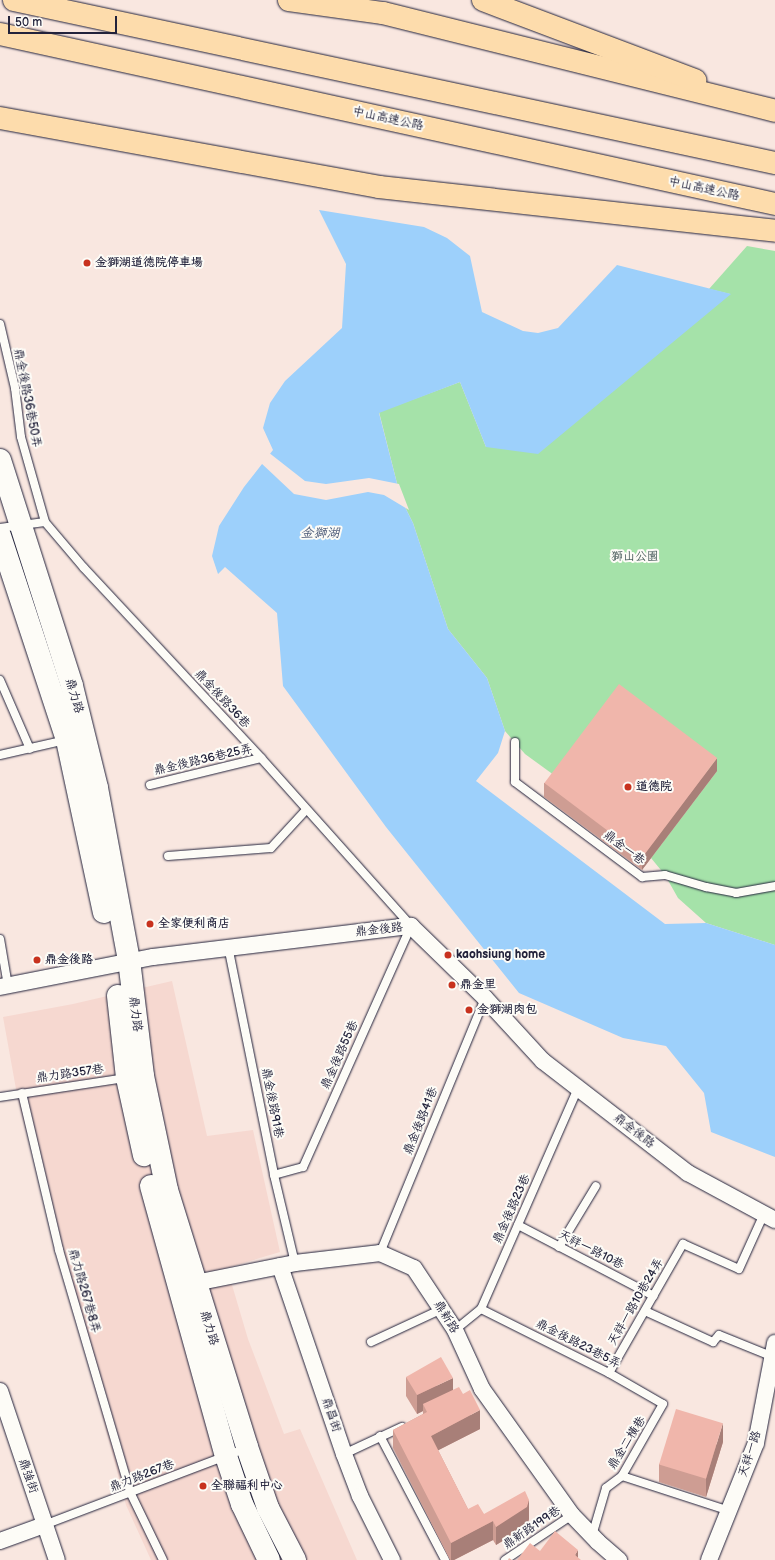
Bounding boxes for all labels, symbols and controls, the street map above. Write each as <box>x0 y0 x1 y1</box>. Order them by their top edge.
scale bar <box>10 8 119 34</box>
text: 50 m <box>15 15 42 30</box>
street label: 中山高速公路 <box>351 104 425 134</box>
street label: 中山高速公路 <box>667 174 741 204</box>
place label: 金獅湖道德院停車場 <box>95 256 203 270</box>
marker: 金獅湖道德院停車場 <box>82 258 92 268</box>
street label: 鼎金後路36巷50弄 <box>10 347 44 449</box>
water label: 金獅湖 <box>301 525 339 541</box>
park label: 獅山公園 <box>611 550 659 564</box>
street label: 鼎金後路36巷 <box>191 667 253 731</box>
street label: 鼎力路 <box>62 677 86 715</box>
street label: 鼎金後路36巷25弄 <box>152 742 254 778</box>
place label: 道德院 <box>636 780 672 794</box>
marker: 道德院 <box>623 782 633 792</box>
street label: 鼎金一巷 <box>600 828 648 868</box>
place label: 全家便利商店 <box>158 917 230 931</box>
marker: 全家便利商店 <box>145 919 155 929</box>
street label: 鼎金後路 <box>354 920 404 940</box>
place label: kaohsiung home <box>456 948 545 962</box>
marker: kaohsiung home <box>443 950 453 960</box>
place label: 鼎金後路 <box>45 953 93 967</box>
marker: 鼎金後路 <box>32 955 42 965</box>
place label: 鼎金里 <box>460 978 496 992</box>
marker: 鼎金里 <box>447 980 457 990</box>
street label: 鼎力路 <box>126 995 144 1033</box>
place label: 金獅湖肉包 <box>477 1003 537 1017</box>
marker: 金獅湖肉包 <box>464 1005 474 1015</box>
street label: 鼎金後路55巷 <box>318 1018 362 1092</box>
street label: 鼎力路357巷 <box>35 1062 105 1086</box>
street label: 鼎金後路91巷 <box>258 1066 286 1140</box>
street label: 鼎金後路41巷 <box>401 1085 441 1157</box>
street label: 鼎金後路 <box>611 1111 657 1151</box>
street label: 鼎金後路23巷 <box>490 1172 534 1246</box>
street label: 天祥一路10巷 <box>556 1227 626 1273</box>
street label: 鼎力路267巷8弄 <box>65 1247 103 1335</box>
street label: 天祥一路10巷24弄 <box>605 1256 667 1348</box>
street label: 鼎新路 <box>431 1298 461 1336</box>
street label: 鼎力路 <box>197 1309 221 1347</box>
street label: 鼎金後路23巷5弄 <box>533 1316 623 1372</box>
street label: 鼎昌街 <box>318 1396 344 1434</box>
street label: 鼎金二橫巷 <box>605 1414 649 1472</box>
street label: 天祥一路 <box>736 1429 764 1479</box>
street label: 鼎強街 <box>15 1457 41 1495</box>
street label: 鼎力路267巷 <box>108 1457 176 1495</box>
place label: 全聯福利中心 <box>211 1479 283 1493</box>
marker: 全聯福利中心 <box>198 1481 208 1491</box>
street label: 鼎新路199巷 <box>500 1503 564 1553</box>

